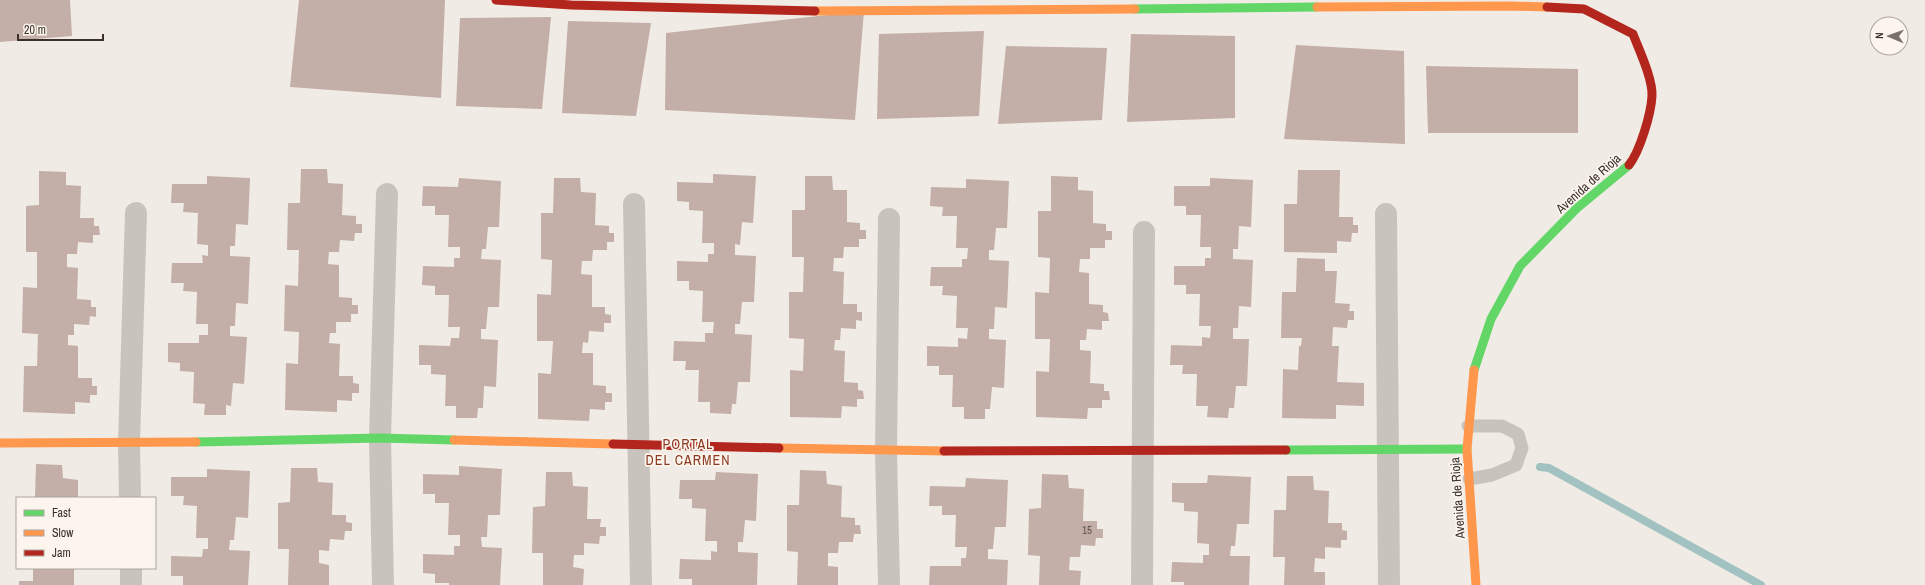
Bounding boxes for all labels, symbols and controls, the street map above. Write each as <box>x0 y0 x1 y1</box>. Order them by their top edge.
scale bar <box>18 16 103 42</box>
north arrow <box>1869 16 1909 56</box>
text: 20 m <box>24 22 46 38</box>
text: N <box>1872 32 1886 39</box>
street label: Avenida de Rioja <box>1552 150 1624 218</box>
district label: PORTAL DEL CARMEN <box>646 435 730 469</box>
street label: Avenida de Rioja <box>1446 457 1469 540</box>
legend <box>16 497 156 569</box>
text: Fast <box>52 505 71 521</box>
house number: 15 <box>1082 523 1092 537</box>
text: Slow <box>52 525 74 541</box>
text: Jam <box>52 545 71 561</box>

